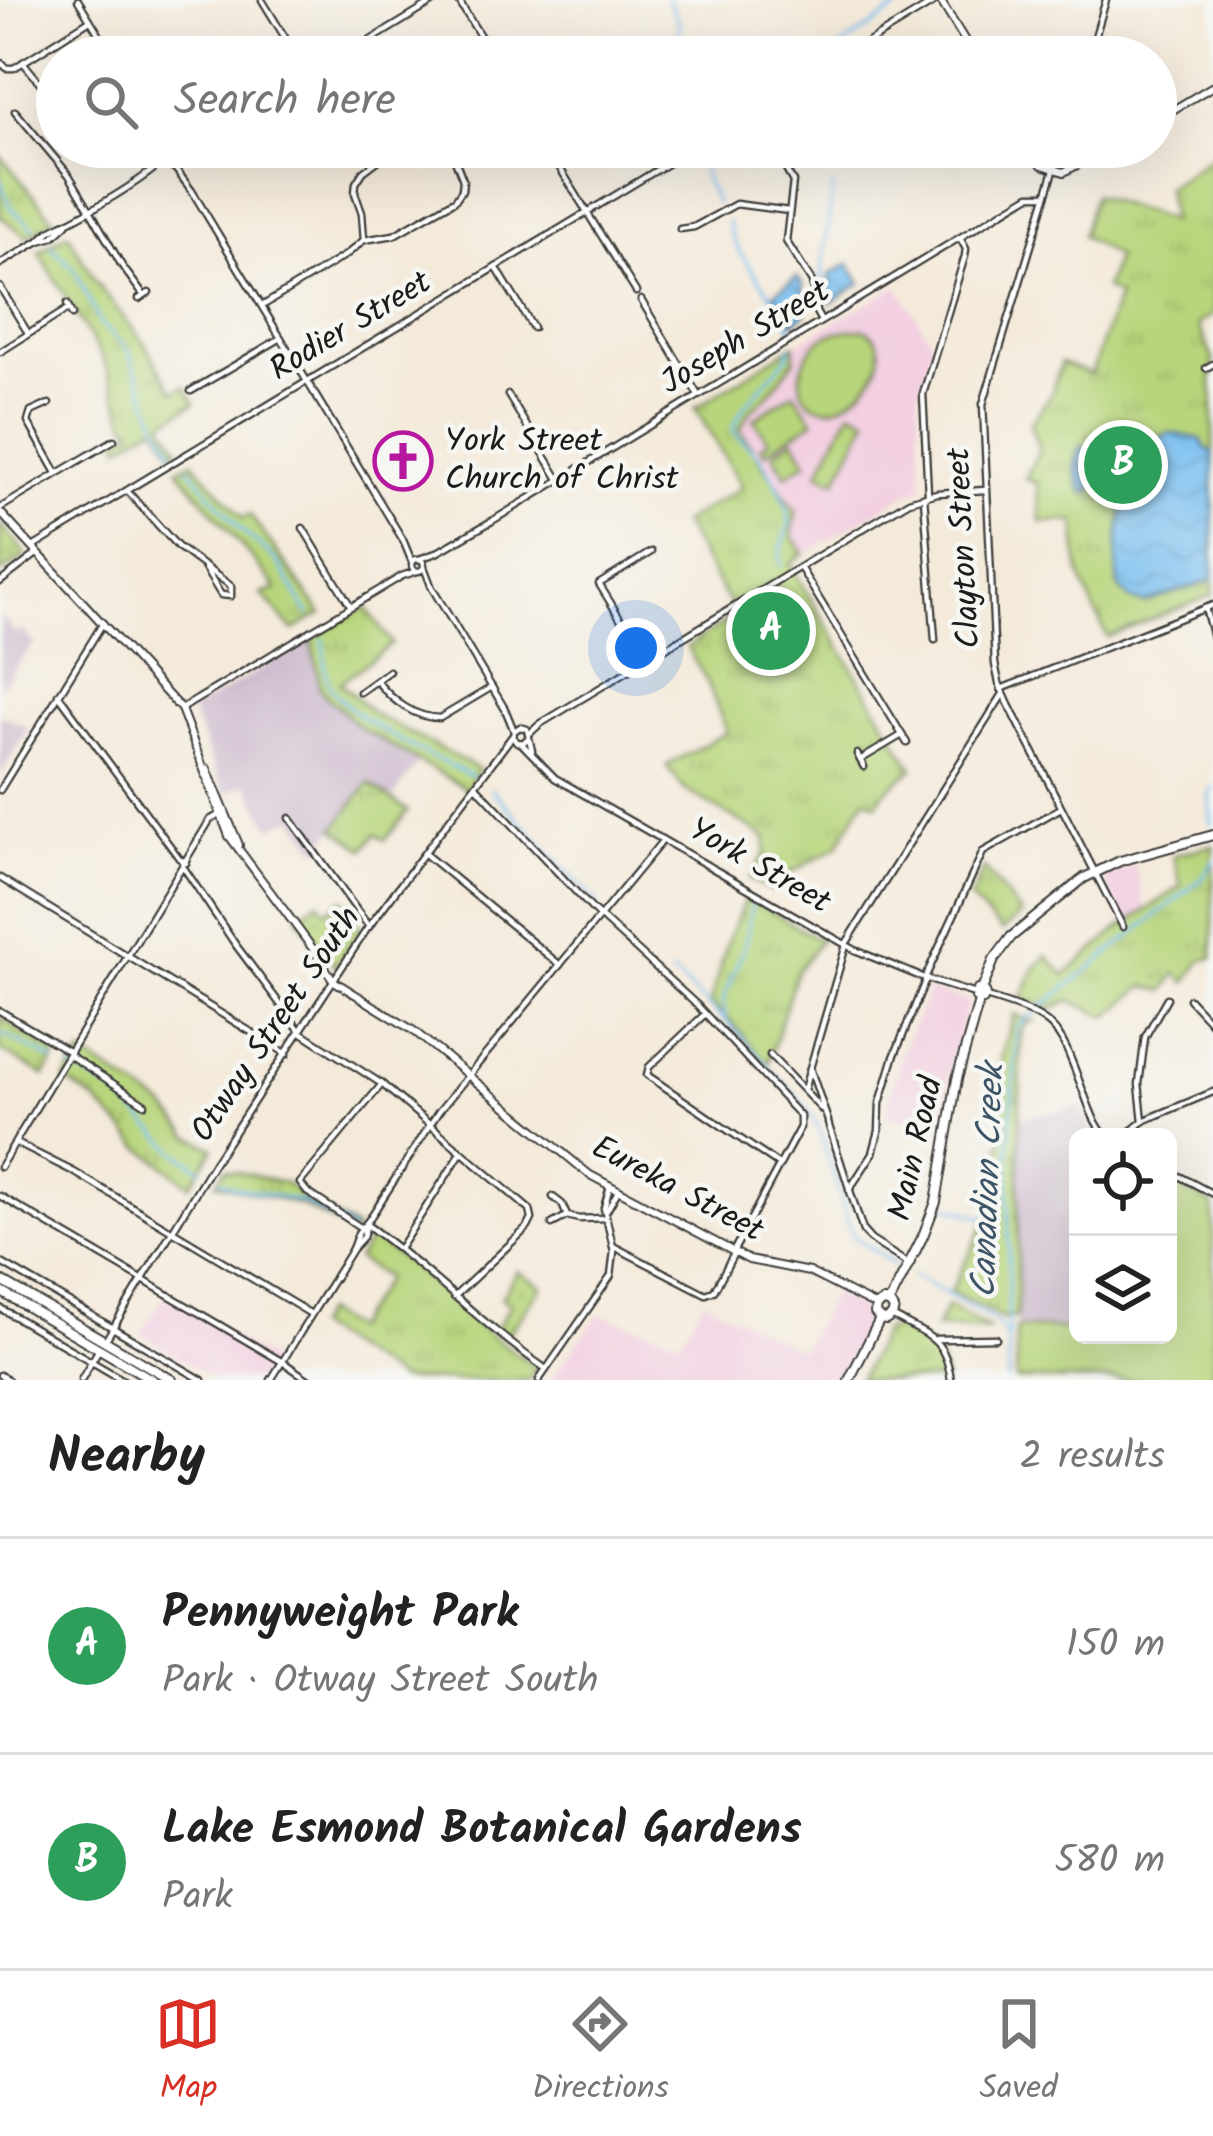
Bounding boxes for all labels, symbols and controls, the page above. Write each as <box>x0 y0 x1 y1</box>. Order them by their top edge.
search box <box>36 36 1177 168</box>
text: Search here <box>174 66 396 138</box>
icon: search <box>78 69 144 135</box>
street label: Rodier Street <box>260 257 443 396</box>
street label: Joseph Street <box>651 266 842 410</box>
place label: York Street Church of Christ <box>445 416 680 507</box>
pin: B <box>1084 420 1162 510</box>
church icon: York Street Church of Christ <box>372 430 434 492</box>
street label: Clayton Street <box>933 445 997 650</box>
pin: A <box>732 586 810 676</box>
your location <box>606 618 666 678</box>
street label: York Street <box>678 805 841 930</box>
street label: Otway Street South <box>178 896 376 1154</box>
water label: Canadian Creek <box>956 1058 1022 1299</box>
street label: Main Road <box>875 1070 960 1226</box>
street label: Eureka Street <box>581 1122 774 1258</box>
map controls <box>1069 1128 1177 1344</box>
button: locate <box>1069 1128 1177 1236</box>
button: layers <box>1069 1236 1177 1344</box>
text: Nearby <box>48 1418 205 1499</box>
text: 2 results <box>1020 1427 1165 1489</box>
text: Pennyweight Park <box>162 1579 518 1651</box>
text: A <box>75 1615 99 1677</box>
text: 150 m <box>1066 1615 1165 1677</box>
text: Park · Otway Street South <box>162 1651 598 1713</box>
text: Lake Esmond Botanical Gardens <box>162 1795 802 1867</box>
text: B <box>75 1831 99 1893</box>
text: 580 m <box>1054 1831 1165 1893</box>
text: Park <box>162 1867 233 1929</box>
tab: Map <box>155 1991 221 2116</box>
tab: Directions <box>532 1991 669 2116</box>
tab: Saved <box>979 1991 1058 2116</box>

